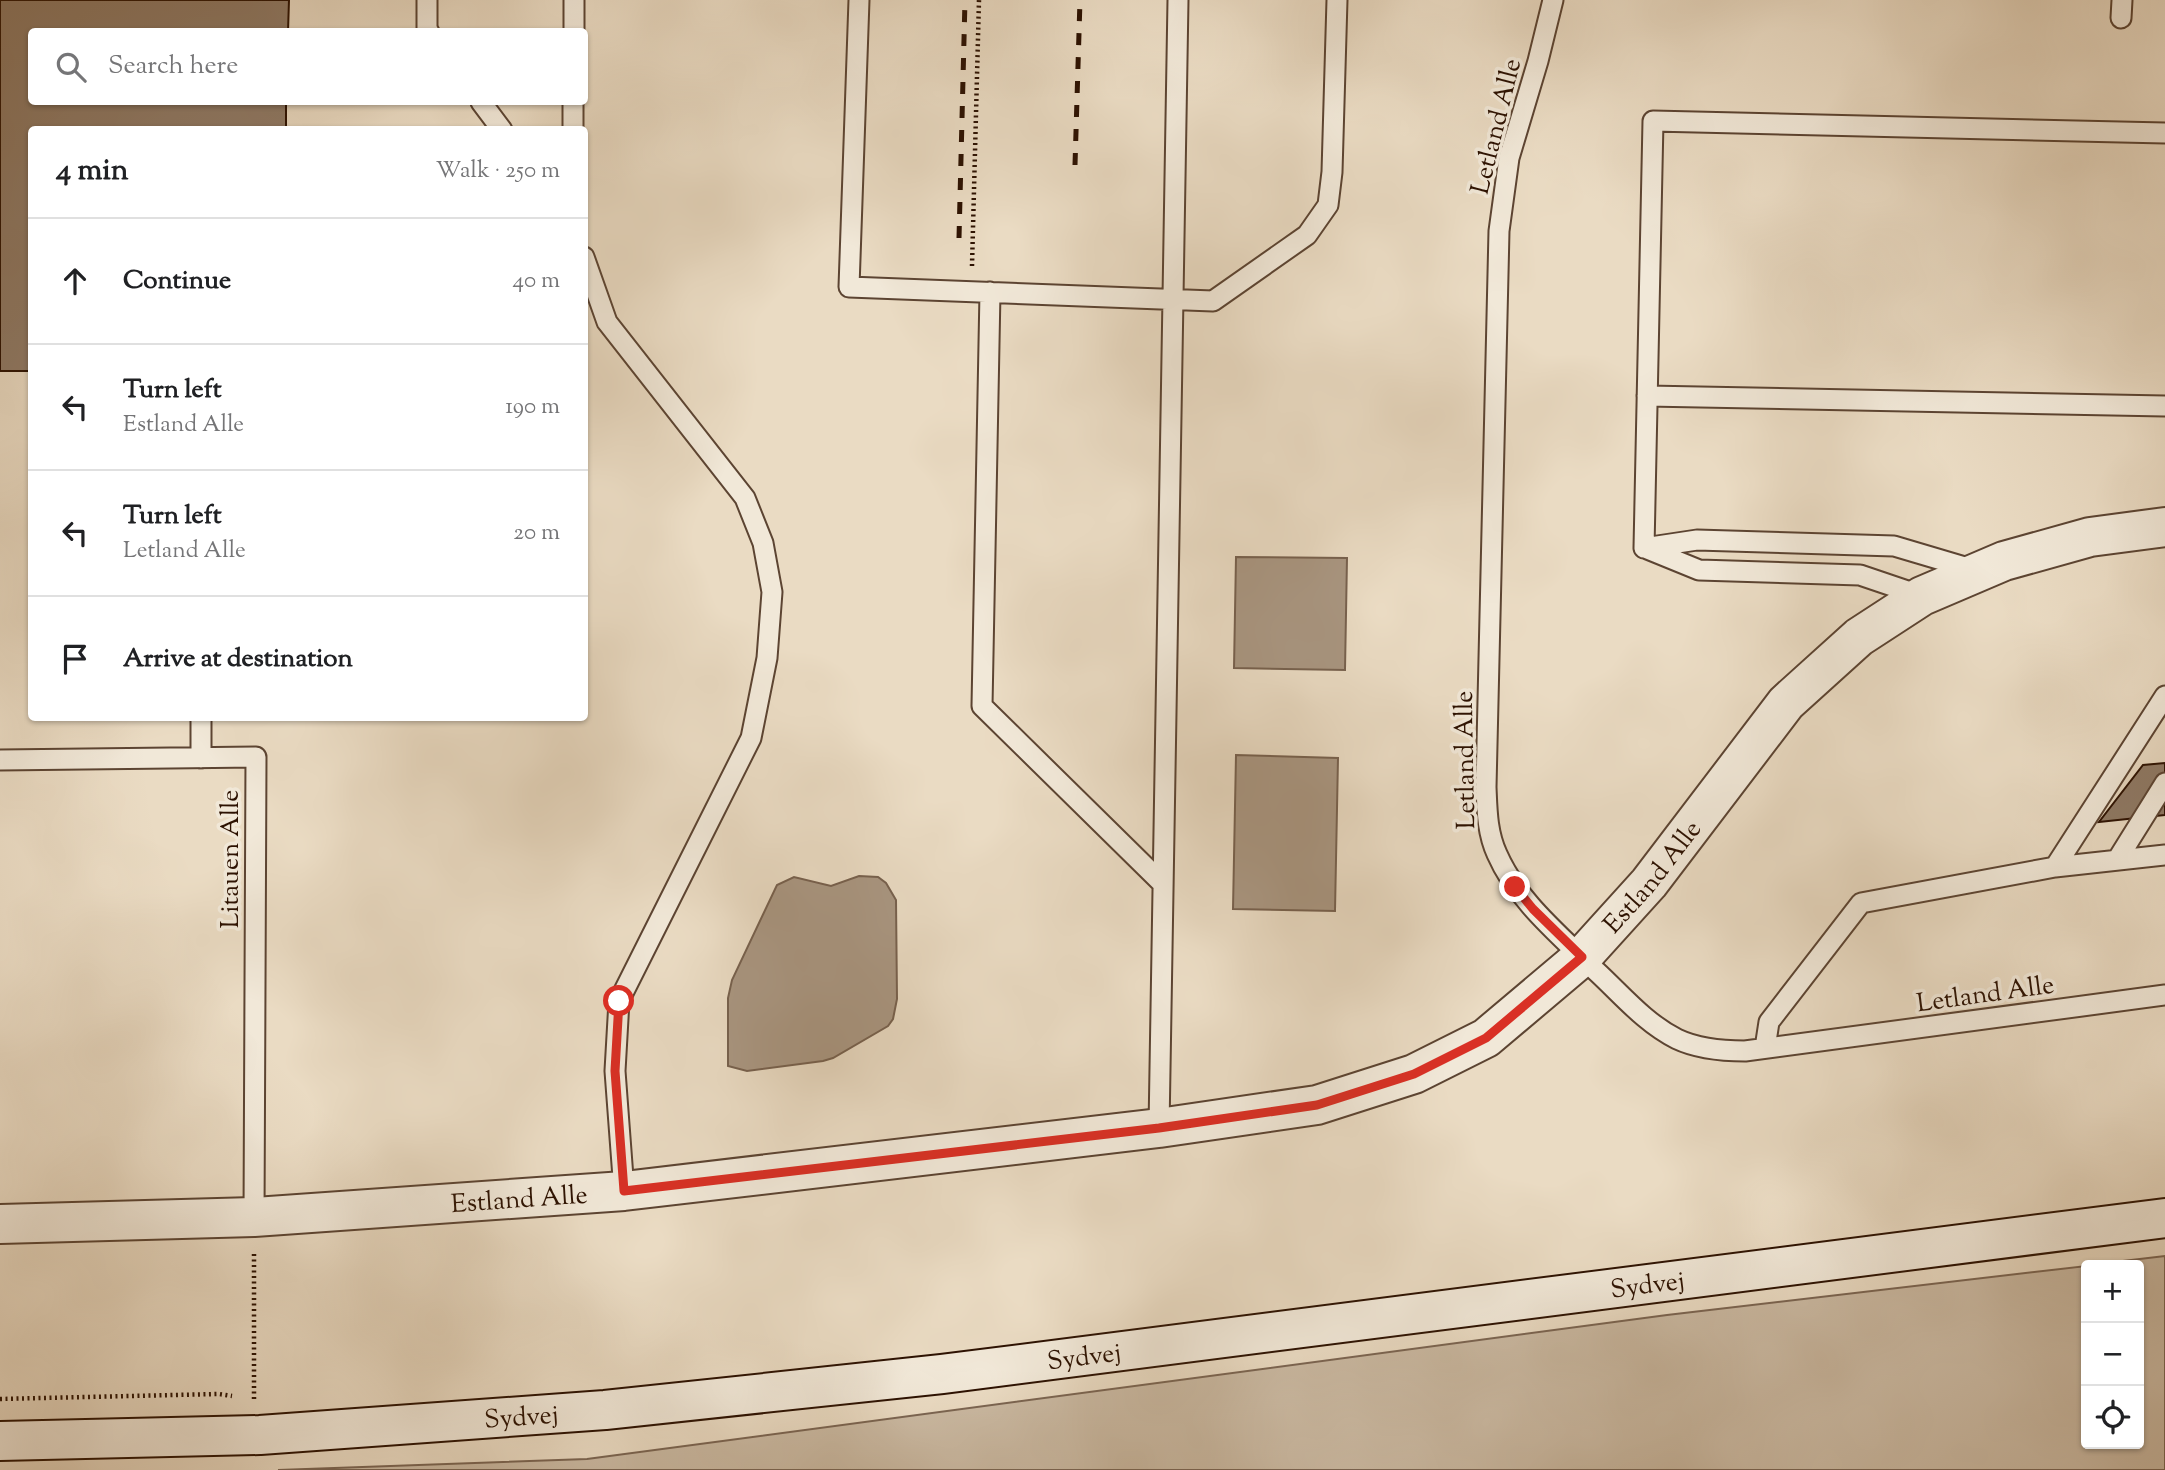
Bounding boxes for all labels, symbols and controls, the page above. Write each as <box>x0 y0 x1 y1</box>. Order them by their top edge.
search box <box>28 28 588 105</box>
icon: search <box>52 48 90 86</box>
text: Search here <box>108 48 238 85</box>
street label: Letland Alle <box>1463 55 1532 198</box>
text: 4 min <box>56 150 129 193</box>
text: Walk · 250 m <box>436 155 560 188</box>
icon: ahead <box>56 262 94 300</box>
text: Continue <box>123 263 231 300</box>
text: 40 m <box>513 265 560 298</box>
text: Turn left <box>123 372 222 409</box>
icon: left <box>56 388 94 426</box>
text: 190 m <box>505 391 560 424</box>
text: Estland Alle <box>123 409 244 442</box>
text: Turn left <box>123 498 222 535</box>
icon: left <box>56 514 94 552</box>
text: 20 m <box>513 517 560 550</box>
text: Letland Alle <box>123 535 246 568</box>
icon: arrive <box>56 640 94 678</box>
text: Arrive at destination <box>123 641 353 678</box>
street label: Letland Alle <box>1447 690 1486 830</box>
street label: Litauen Alle <box>213 790 250 928</box>
street label: Estland Alle <box>1596 813 1711 943</box>
route end <box>1499 871 1530 902</box>
street label: Letland Alle <box>1914 968 2057 1023</box>
route start <box>603 985 634 1016</box>
street label: Estland Alle <box>450 1178 589 1224</box>
map controls <box>2081 1260 2144 1449</box>
button: + <box>2081 1260 2144 1323</box>
street label: Sydvej <box>1608 1263 1687 1310</box>
button: − <box>2081 1323 2144 1386</box>
street label: Sydvej <box>1045 1335 1124 1381</box>
button: locate <box>2081 1386 2144 1449</box>
street label: Sydvej <box>483 1397 560 1440</box>

